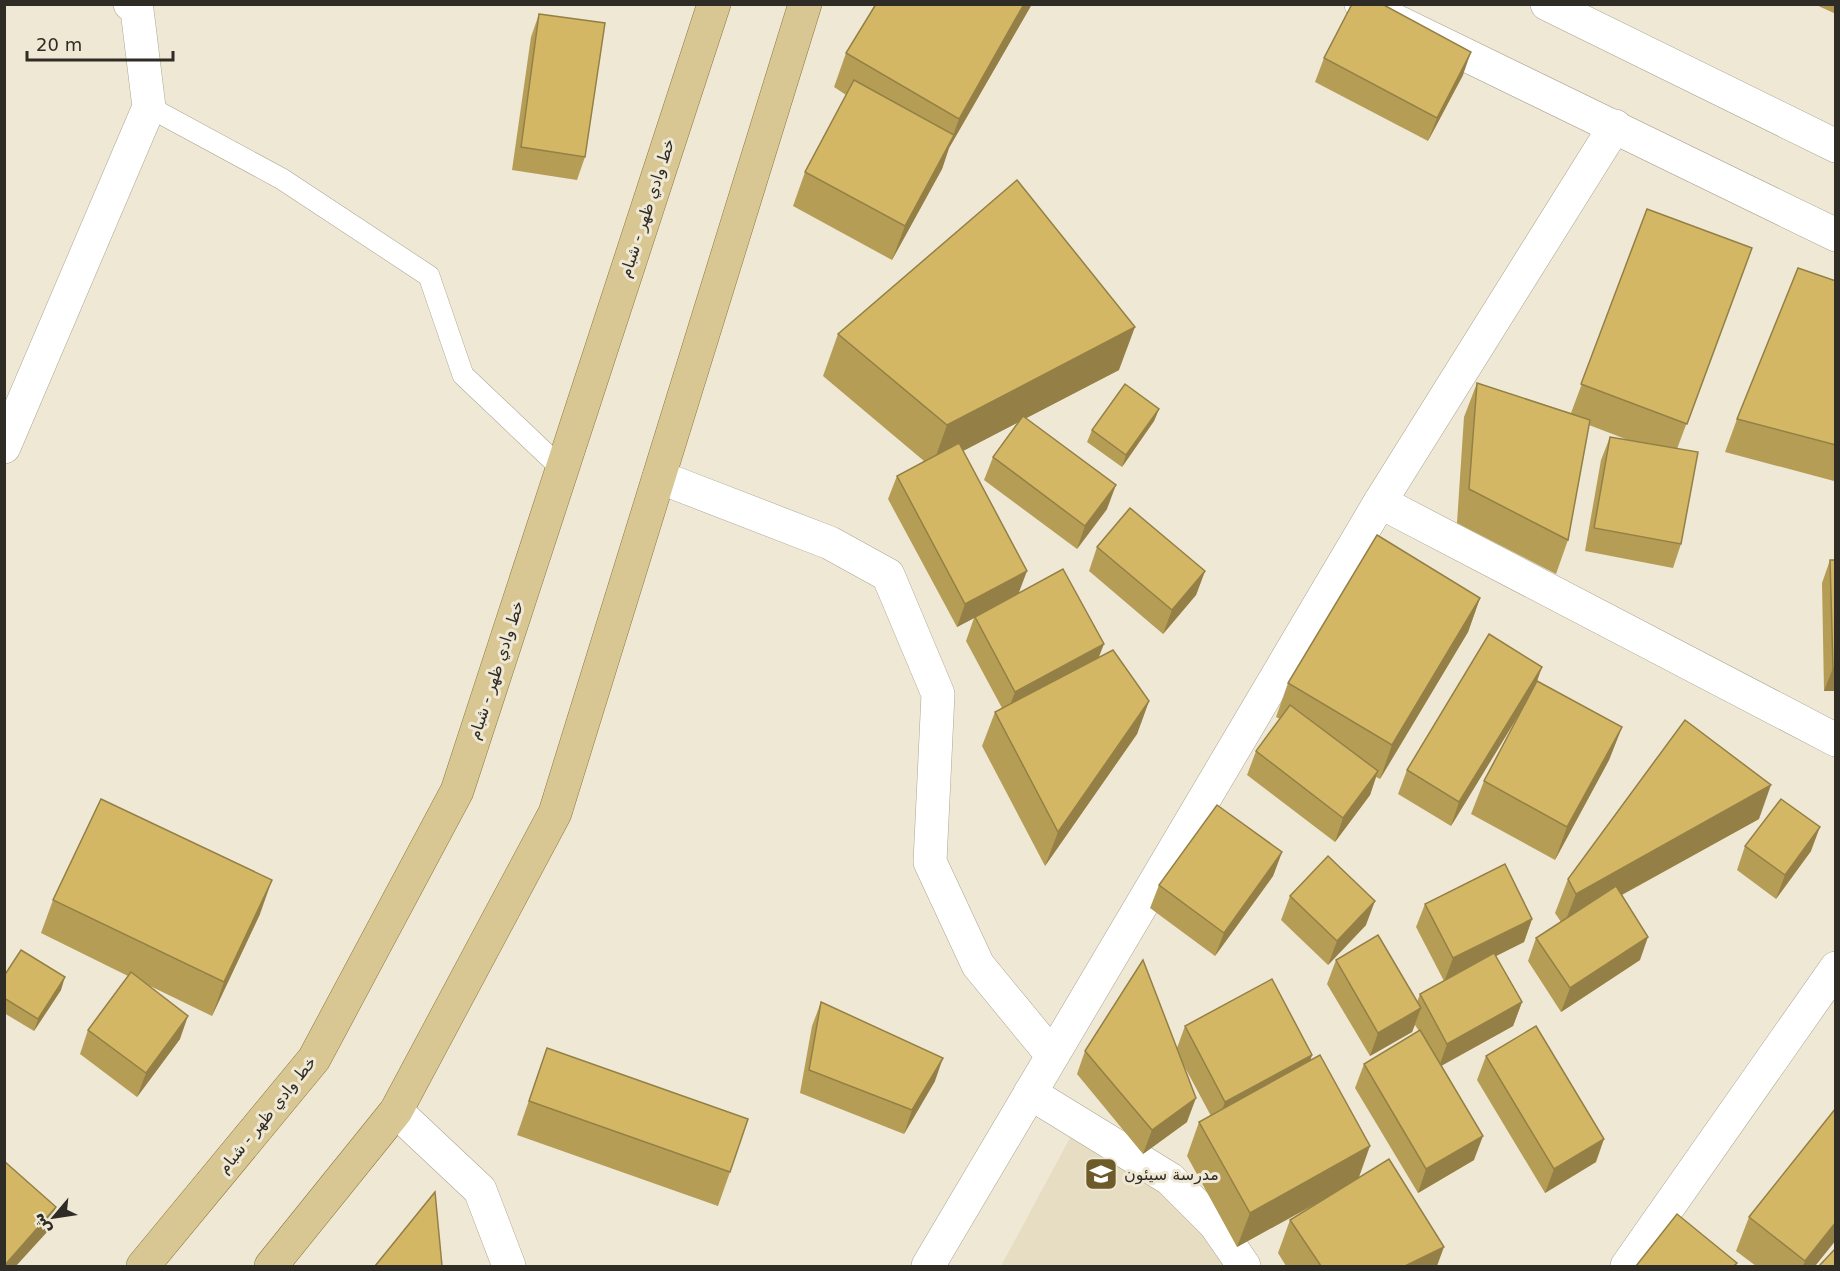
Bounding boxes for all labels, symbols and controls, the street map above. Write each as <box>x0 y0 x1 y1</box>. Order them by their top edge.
scale bar <box>27 24 172 62</box>
text: 20 m <box>36 34 82 55</box>
street label: خط وادي ظهر - شبام <box>616 136 679 280</box>
street label: خط وادي ظهر - شبام <box>465 598 528 742</box>
street label: خط وادي ظهر - شبام <box>214 1053 321 1178</box>
school or university icon: مدرسة سيئون <box>1083 1156 1119 1192</box>
place label: مدرسة سيئون <box>1124 1165 1219 1185</box>
north arrow <box>24 1187 84 1247</box>
text: ش <box>28 1210 55 1238</box>

